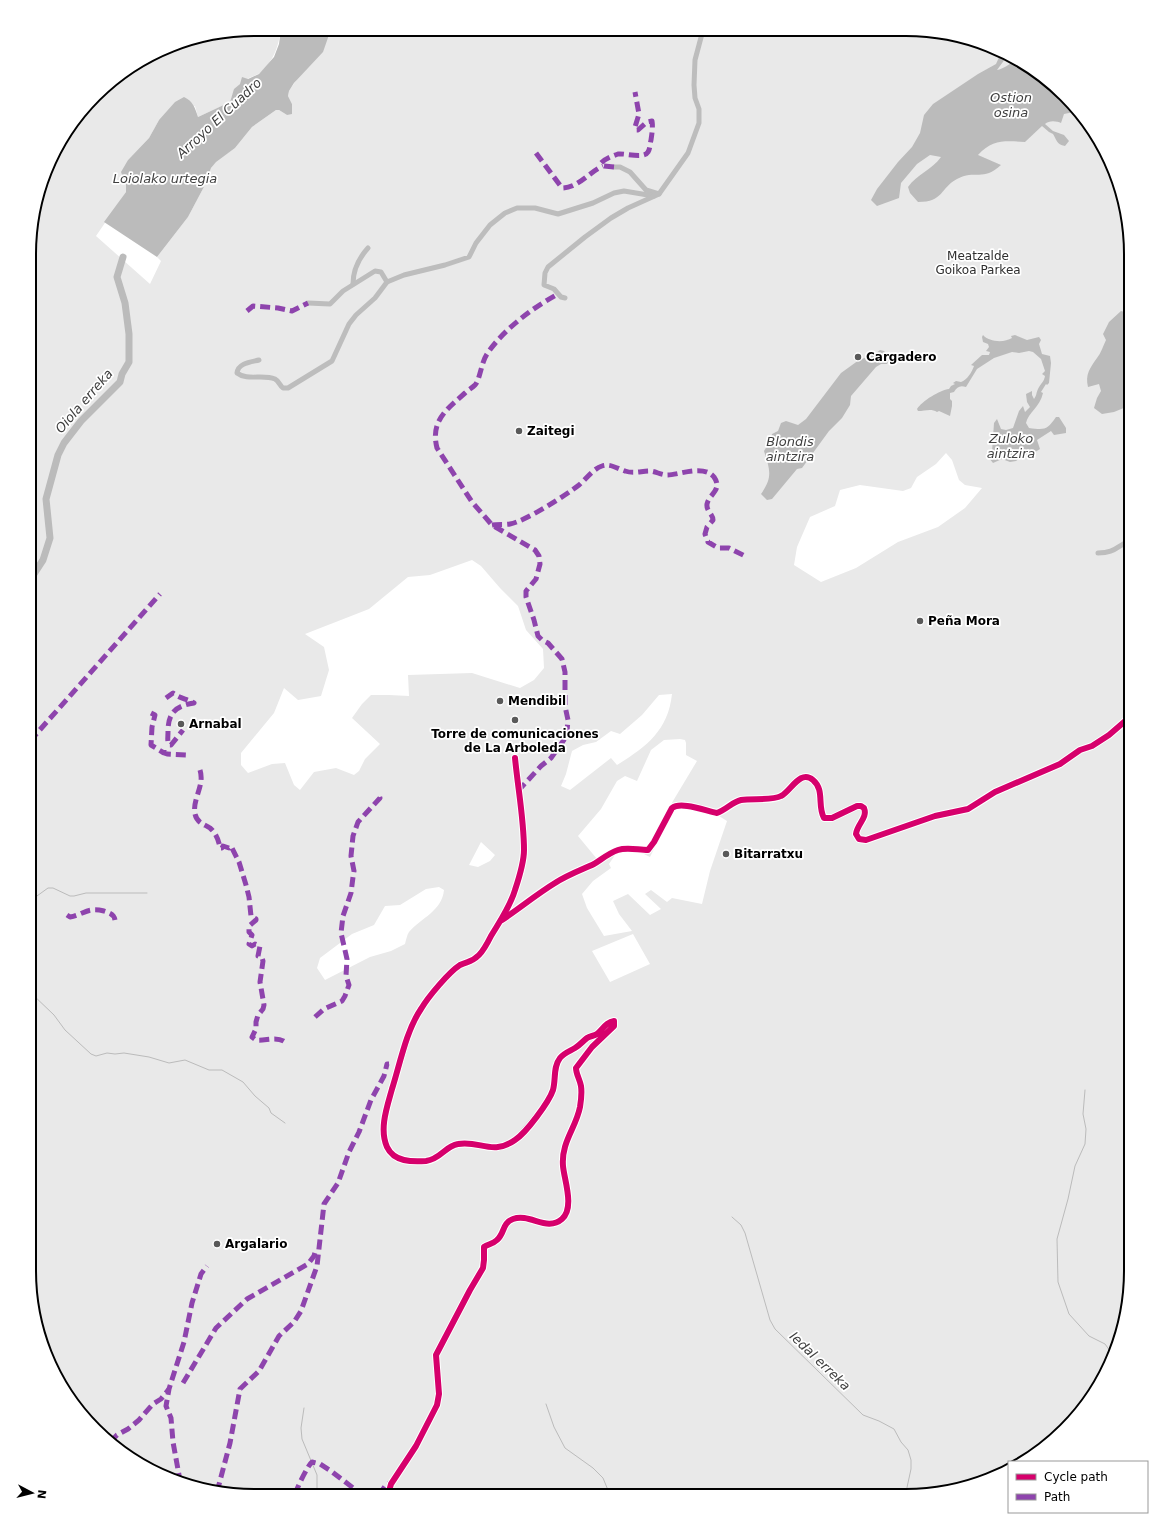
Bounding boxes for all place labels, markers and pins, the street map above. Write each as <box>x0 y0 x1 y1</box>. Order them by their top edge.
place label: Cargadero <box>866 350 936 364</box>
marker: Cargadero <box>853 352 863 362</box>
place label: Zaitegi <box>527 424 575 438</box>
marker: Zaitegi <box>514 426 524 436</box>
place label: Peña Mora <box>928 614 1000 628</box>
marker: Peña Mora <box>915 616 925 626</box>
place label: Mendibil <box>508 694 566 708</box>
marker: Mendibil <box>495 696 505 706</box>
marker: Torre de comunicaciones de La Arboleda <box>510 715 520 725</box>
place label: Arnabal <box>189 717 242 731</box>
marker: Arnabal <box>176 719 186 729</box>
place label: Torre de comunicaciones de La Arboleda <box>431 727 599 755</box>
place label: Bitarratxu <box>734 847 803 861</box>
marker: Bitarratxu <box>721 849 731 859</box>
place label: Argalario <box>225 1237 287 1251</box>
marker: Argalario <box>212 1239 222 1249</box>

